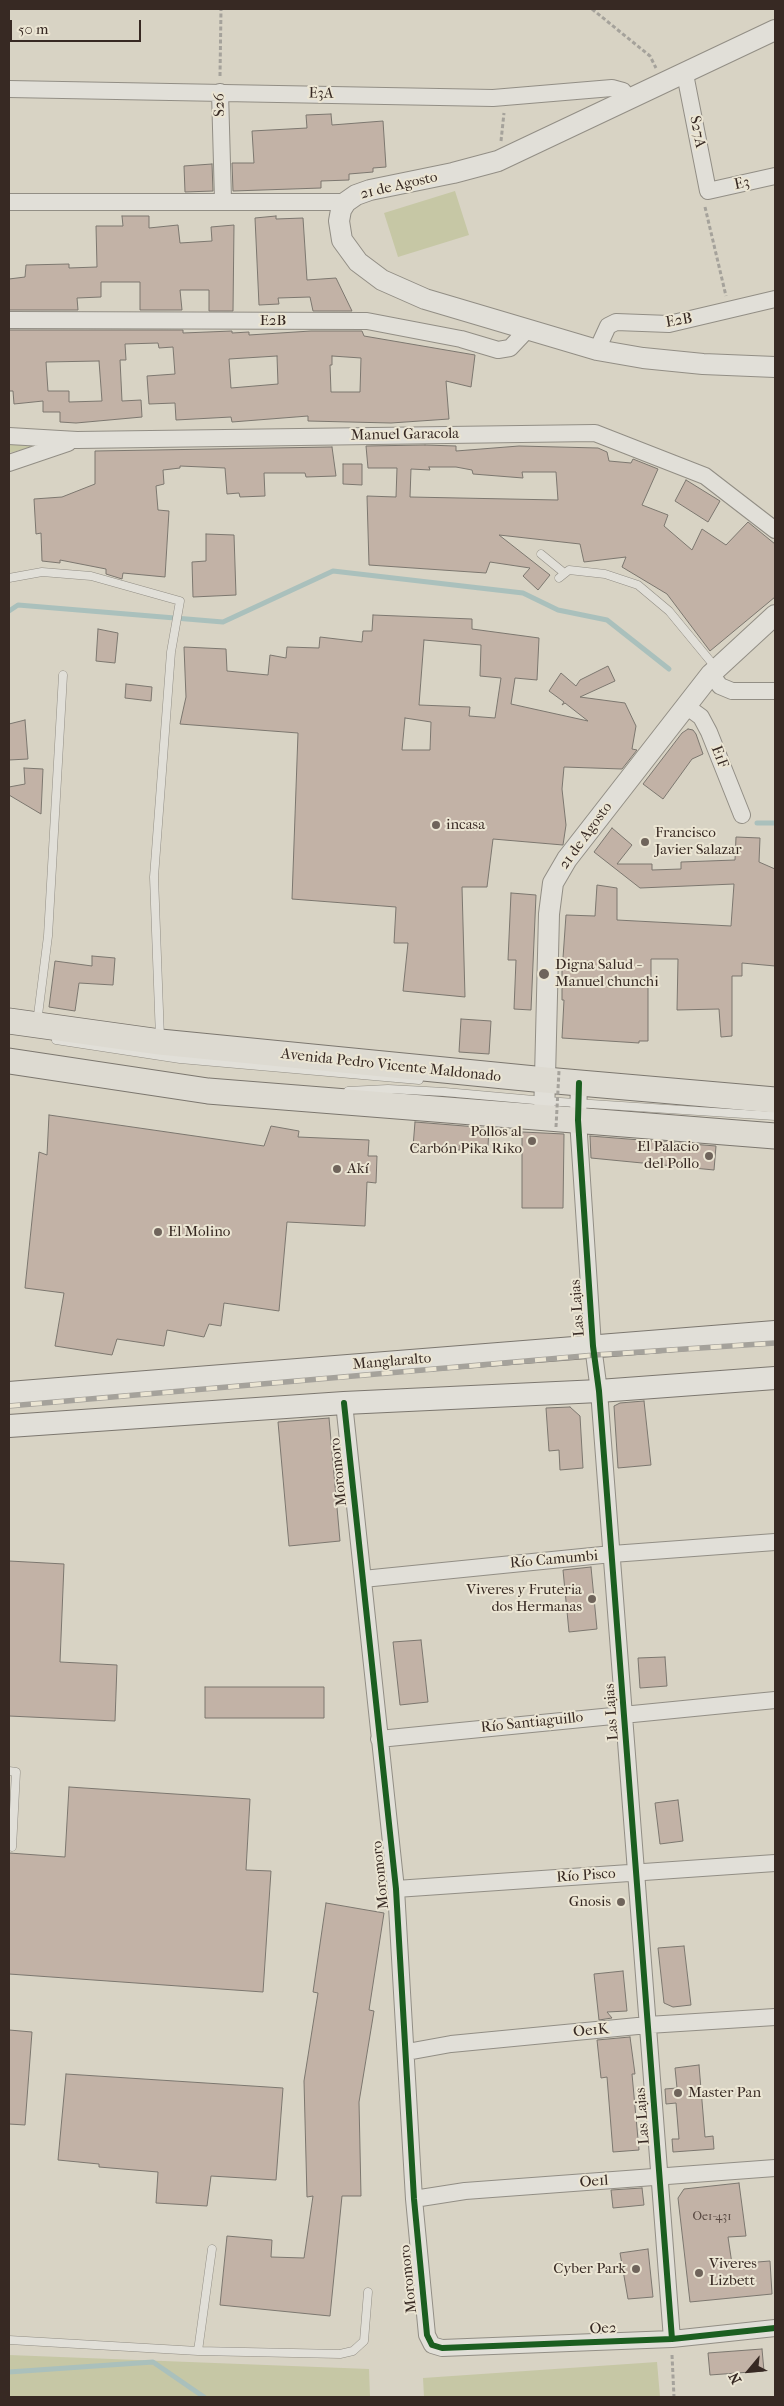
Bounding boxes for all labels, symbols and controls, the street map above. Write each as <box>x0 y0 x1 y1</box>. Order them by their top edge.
scale bar <box>12 10 144 42</box>
text: 50 m <box>18 20 48 38</box>
street label: E3A <box>308 85 334 103</box>
street label: S26 <box>211 93 229 117</box>
street label: S27A <box>685 114 709 150</box>
street label: 21 de Agosto <box>359 168 439 204</box>
street label: E3 <box>733 174 751 194</box>
street label: E2B <box>664 310 694 332</box>
street label: E2B <box>260 312 286 330</box>
street label: Manuel Garacola <box>351 425 459 445</box>
street label: E1F <box>707 743 731 771</box>
street label: 21 de Agosto <box>556 799 616 873</box>
place label: incasa <box>446 816 485 834</box>
marker: incasa <box>430 819 442 831</box>
place label: Francisco Javier Salazar <box>655 824 742 859</box>
marker: Francisco Javier Salazar <box>639 836 651 848</box>
place label: Digna Salud - Manuel chunchi <box>555 956 659 991</box>
marker: Digna Salud - Manuel chunchi <box>537 967 551 981</box>
street label: Avenida Pedro Vicente Maldonado <box>280 1045 502 1087</box>
place label: Pollos al Carbón Pika Riko <box>410 1123 522 1158</box>
marker: Pollos al Carbón Pika Riko <box>526 1135 538 1147</box>
place label: El Palacio del Pollo <box>637 1138 699 1173</box>
marker: El Palacio del Pollo <box>703 1150 715 1162</box>
place label: Akí <box>347 1160 369 1178</box>
marker: Akí <box>331 1163 343 1175</box>
place label: El Molino <box>168 1223 230 1241</box>
marker: El Molino <box>152 1226 164 1238</box>
street label: Las Lajas <box>567 1279 589 1337</box>
street label: Manglaralto <box>352 1350 432 1374</box>
street label: Moromoro <box>326 1437 352 1507</box>
street label: Río Camumbi <box>509 1547 599 1573</box>
place label: Viveres y Fruteria dos Hermanas <box>466 1581 582 1616</box>
marker: Viveres y Fruteria dos Hermanas <box>586 1593 598 1605</box>
street label: Las Lajas <box>601 1683 623 1741</box>
street label: Río Santiaguillo <box>480 1709 584 1737</box>
street label: Moromoro <box>368 1840 394 1910</box>
street label: Río Pisco <box>556 1865 616 1887</box>
place label: Gnosis <box>569 1893 611 1911</box>
marker: Gnosis <box>615 1896 627 1908</box>
street label: Oe1K <box>573 2020 609 2042</box>
place label: Master Pan <box>688 2084 761 2102</box>
street label: Las Lajas <box>632 2087 654 2145</box>
marker: Master Pan <box>672 2087 684 2099</box>
street label: Oe1l <box>579 2172 609 2192</box>
house number: Oe1-431 <box>692 2210 732 2224</box>
street label: Moromoro <box>396 2244 422 2314</box>
place label: Viveres Lizbett <box>709 2255 757 2290</box>
place label: Cyber Park <box>553 2260 626 2278</box>
marker: Cyber Park <box>630 2263 642 2275</box>
marker: Viveres Lizbett <box>693 2267 705 2279</box>
street label: Oe2 <box>589 2320 617 2338</box>
north arrow <box>724 2346 774 2396</box>
text: N <box>725 2370 745 2387</box>

